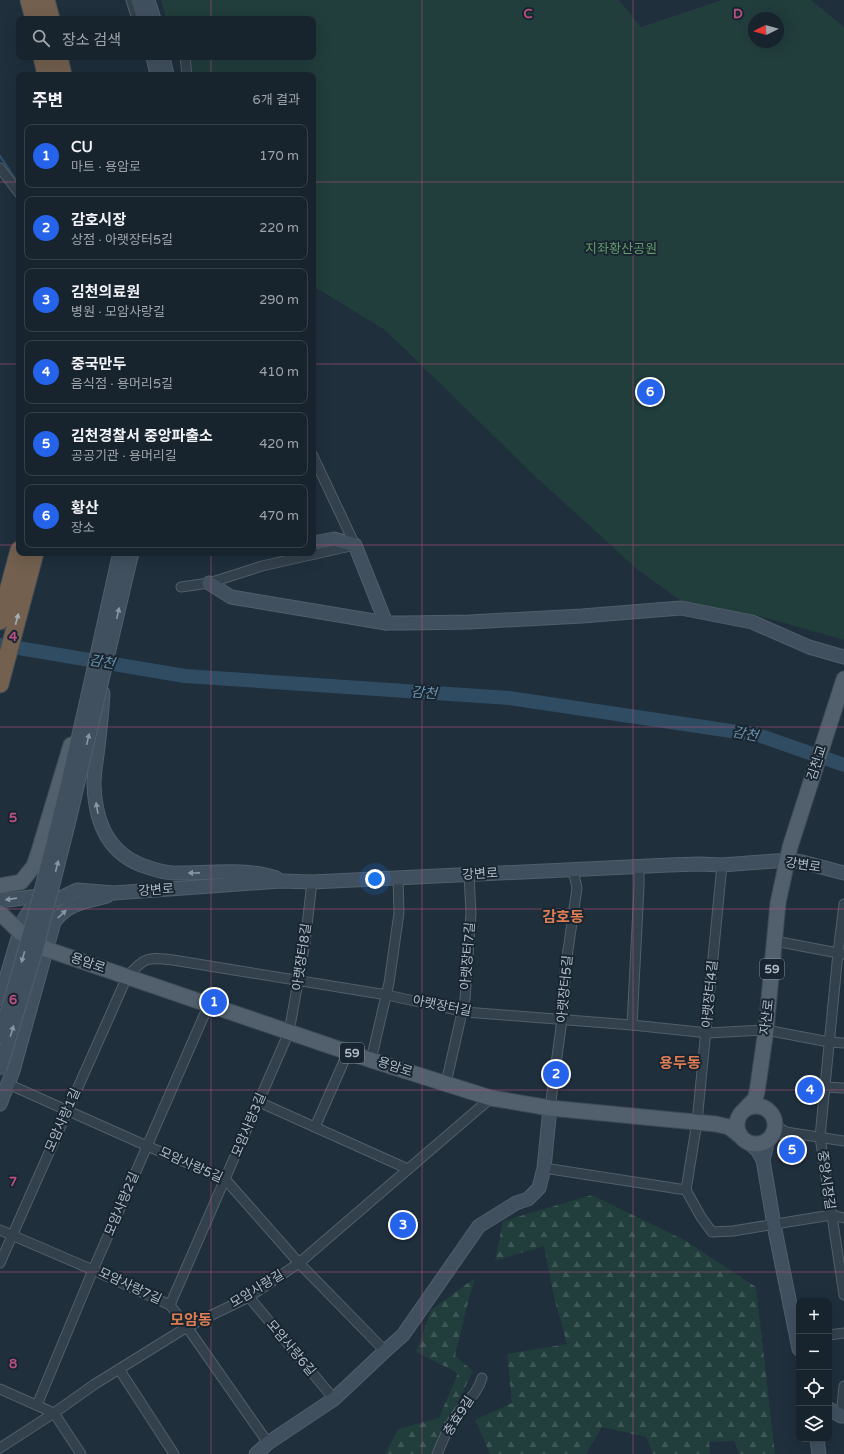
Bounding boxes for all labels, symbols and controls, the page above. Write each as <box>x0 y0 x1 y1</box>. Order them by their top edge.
text: C <box>523 6 533 22</box>
text: D <box>733 6 743 22</box>
north arrow <box>748 12 784 48</box>
search box <box>16 16 316 60</box>
icon: search <box>30 27 52 49</box>
text: 장소 검색 <box>62 31 121 49</box>
text: 주변 <box>32 90 63 111</box>
text: 6개 결과 <box>253 92 300 108</box>
text: CU <box>71 138 93 156</box>
text: 1 <box>42 148 50 164</box>
text: 170 m <box>259 148 299 164</box>
text: 마트 · 용암로 <box>71 159 141 175</box>
text: 감호시장 <box>71 211 126 229</box>
text: 2 <box>42 220 50 236</box>
text: 220 m <box>259 220 299 236</box>
text: 상점 · 아랫장터5길 <box>71 232 173 248</box>
park label: 지좌황산공원 <box>585 241 657 257</box>
text: 김천의료원 <box>71 283 140 301</box>
text: 3 <box>42 292 50 308</box>
text: 290 m <box>259 292 299 308</box>
text: 병원 · 모암사랑길 <box>71 304 165 320</box>
text: 중국만두 <box>71 355 126 373</box>
text: 4 <box>42 364 50 380</box>
text: 410 m <box>259 364 299 380</box>
text: 음식점 · 용머리5길 <box>71 376 173 392</box>
pin: 6 <box>637 377 663 407</box>
text: 김천경찰서 중앙파출소 <box>71 427 213 445</box>
text: 5 <box>42 436 50 452</box>
text: 420 m <box>259 436 299 452</box>
text: 공공기관 · 용머리길 <box>71 448 177 464</box>
text: 황산 <box>71 499 99 517</box>
text: 6 <box>42 508 50 524</box>
text: 470 m <box>259 508 299 524</box>
text: 장소 <box>71 520 95 536</box>
one-way arrow <box>115 606 121 619</box>
one-way arrow <box>14 613 20 625</box>
text: 4 <box>9 629 18 645</box>
water label: 감천 <box>88 652 117 673</box>
water label: 감천 <box>411 684 439 702</box>
water label: 감천 <box>731 723 760 745</box>
one-way arrow <box>85 733 91 745</box>
street label: 김천교 <box>804 743 830 783</box>
one-way arrow <box>94 802 100 814</box>
text: 5 <box>9 810 17 826</box>
street label: 강변로 <box>784 854 822 876</box>
one-way arrow <box>55 859 61 872</box>
street label: 강변로 <box>462 865 498 883</box>
your location <box>365 869 385 889</box>
one-way arrow <box>187 870 200 876</box>
street label: 강변로 <box>138 881 174 899</box>
one-way arrow <box>5 896 17 902</box>
district label: 감호동 <box>542 908 584 926</box>
one-way arrow <box>57 910 67 919</box>
street label: 아랫장터8길 <box>289 922 315 992</box>
street label: 아랫장터7길 <box>458 922 478 990</box>
street label: 용암로 <box>68 950 108 976</box>
one-way arrow <box>20 952 26 964</box>
street label: 아랫장터5길 <box>554 954 576 1024</box>
street label: 아랫장터4길 <box>699 959 721 1029</box>
road number: 59 <box>760 959 784 979</box>
pin: 1 <box>201 987 227 1017</box>
text: 6 <box>9 992 17 1008</box>
street label: 아랫장터길 <box>411 992 473 1020</box>
street label: 자산로 <box>757 998 777 1036</box>
one-way arrow <box>9 1025 15 1037</box>
road number: 59 <box>340 1043 364 1063</box>
street label: 용암로 <box>375 1054 415 1080</box>
district label: 용두동 <box>659 1054 701 1072</box>
pin: 2 <box>543 1059 569 1089</box>
pin: 4 <box>797 1075 823 1105</box>
street label: 모암사랑1길 <box>42 1086 84 1154</box>
street label: 모암사랑3길 <box>228 1091 270 1159</box>
pin: 5 <box>779 1135 805 1165</box>
street label: 모암사랑5길 <box>157 1144 225 1186</box>
street label: 중앙시장길 <box>814 1149 838 1211</box>
street label: 모암사랑2길 <box>101 1170 143 1238</box>
text: 7 <box>9 1174 17 1190</box>
pin: 3 <box>390 1210 416 1240</box>
street label: 모암사랑7길 <box>96 1264 164 1308</box>
street label: 모암사랑길 <box>227 1267 287 1311</box>
map controls <box>796 1298 832 1442</box>
button: + <box>796 1298 832 1334</box>
district label: 모암동 <box>170 1311 212 1329</box>
street label: 모암사랑6길 <box>263 1317 319 1379</box>
button: − <box>796 1334 832 1370</box>
text: 8 <box>9 1356 17 1372</box>
button: locate <box>796 1370 832 1406</box>
street label: 충효9길 <box>440 1393 478 1439</box>
button: layers <box>796 1406 832 1442</box>

